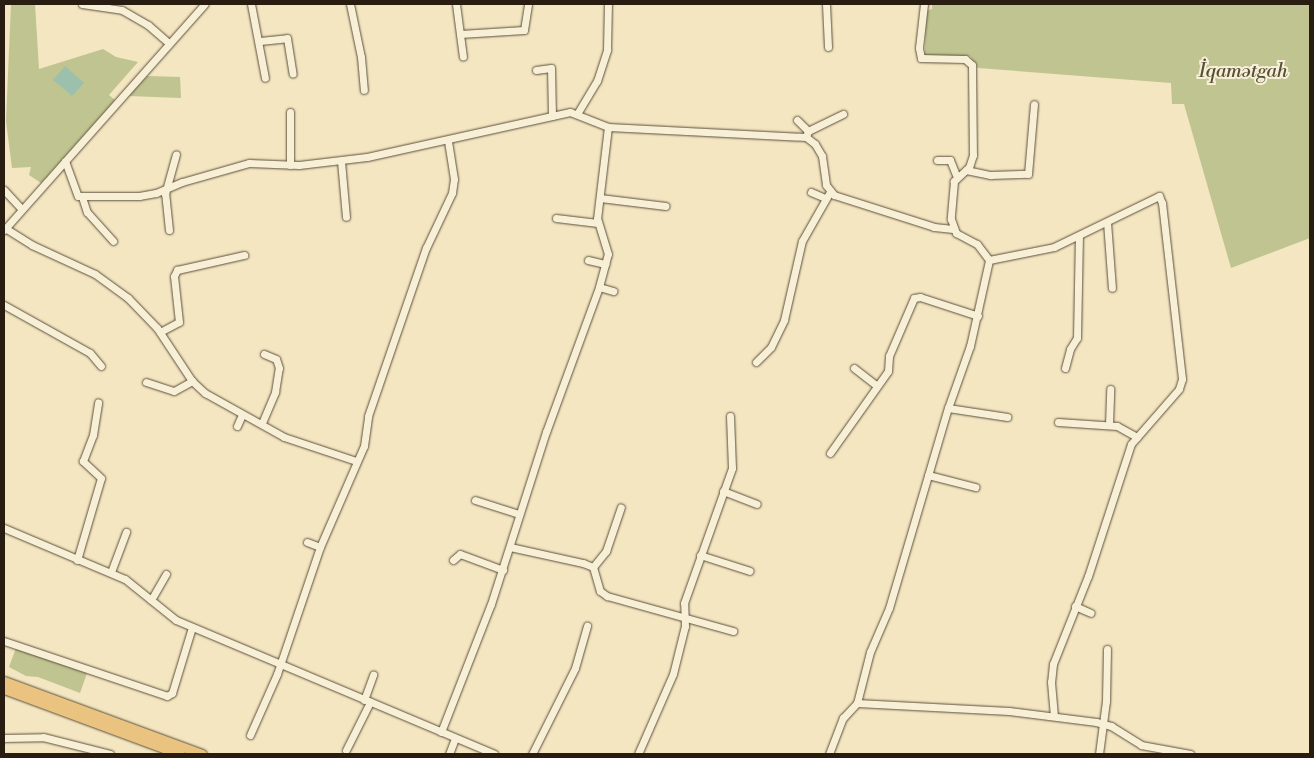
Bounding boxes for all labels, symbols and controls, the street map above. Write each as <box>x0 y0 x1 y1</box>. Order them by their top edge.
park label: İqamətgah <box>1199 61 1287 83</box>

